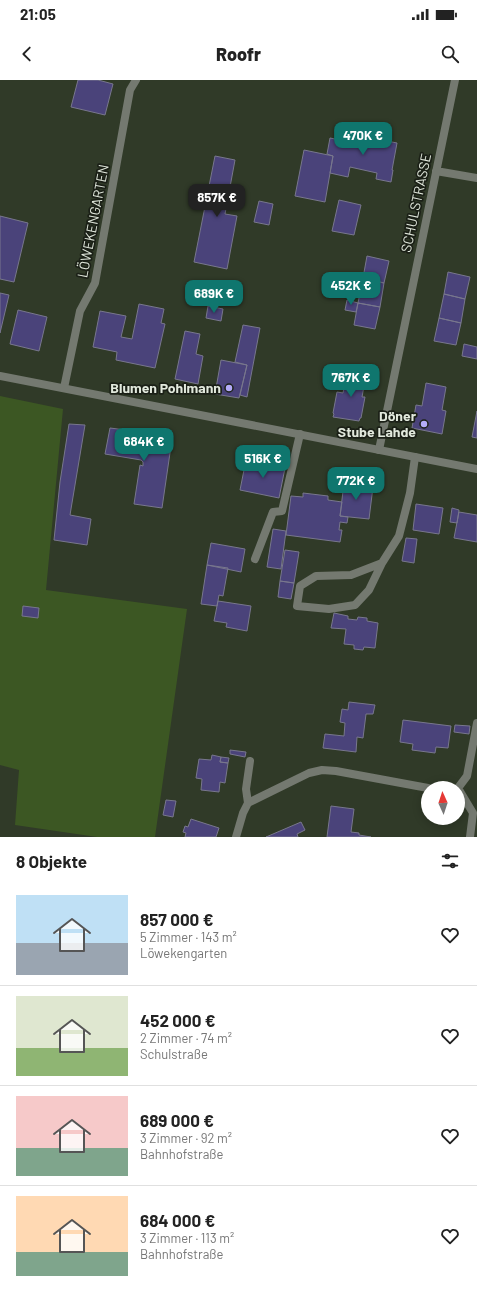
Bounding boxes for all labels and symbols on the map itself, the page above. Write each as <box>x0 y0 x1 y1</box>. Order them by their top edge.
pin: 470K € <box>330 122 396 156</box>
street label: SCHULSTRASSE <box>397 152 434 254</box>
street label: LÖWEKENGARTEN <box>73 163 112 279</box>
pin: 857K € <box>184 184 250 218</box>
pin: 452K € <box>318 272 384 306</box>
pin: 689K € <box>181 280 247 314</box>
pin: 767K € <box>318 364 384 398</box>
place label: Blumen Pohlmann <box>110 379 221 396</box>
marker: Blumen Pohlmann <box>224 383 234 393</box>
place label: Döner Stube Lahde <box>338 407 417 440</box>
marker: Döner Stube Lahde <box>419 419 429 429</box>
pin: 684K € <box>111 428 177 462</box>
pin: 516K € <box>230 445 296 479</box>
pin: 772K € <box>323 467 389 501</box>
north arrow <box>421 781 465 825</box>

